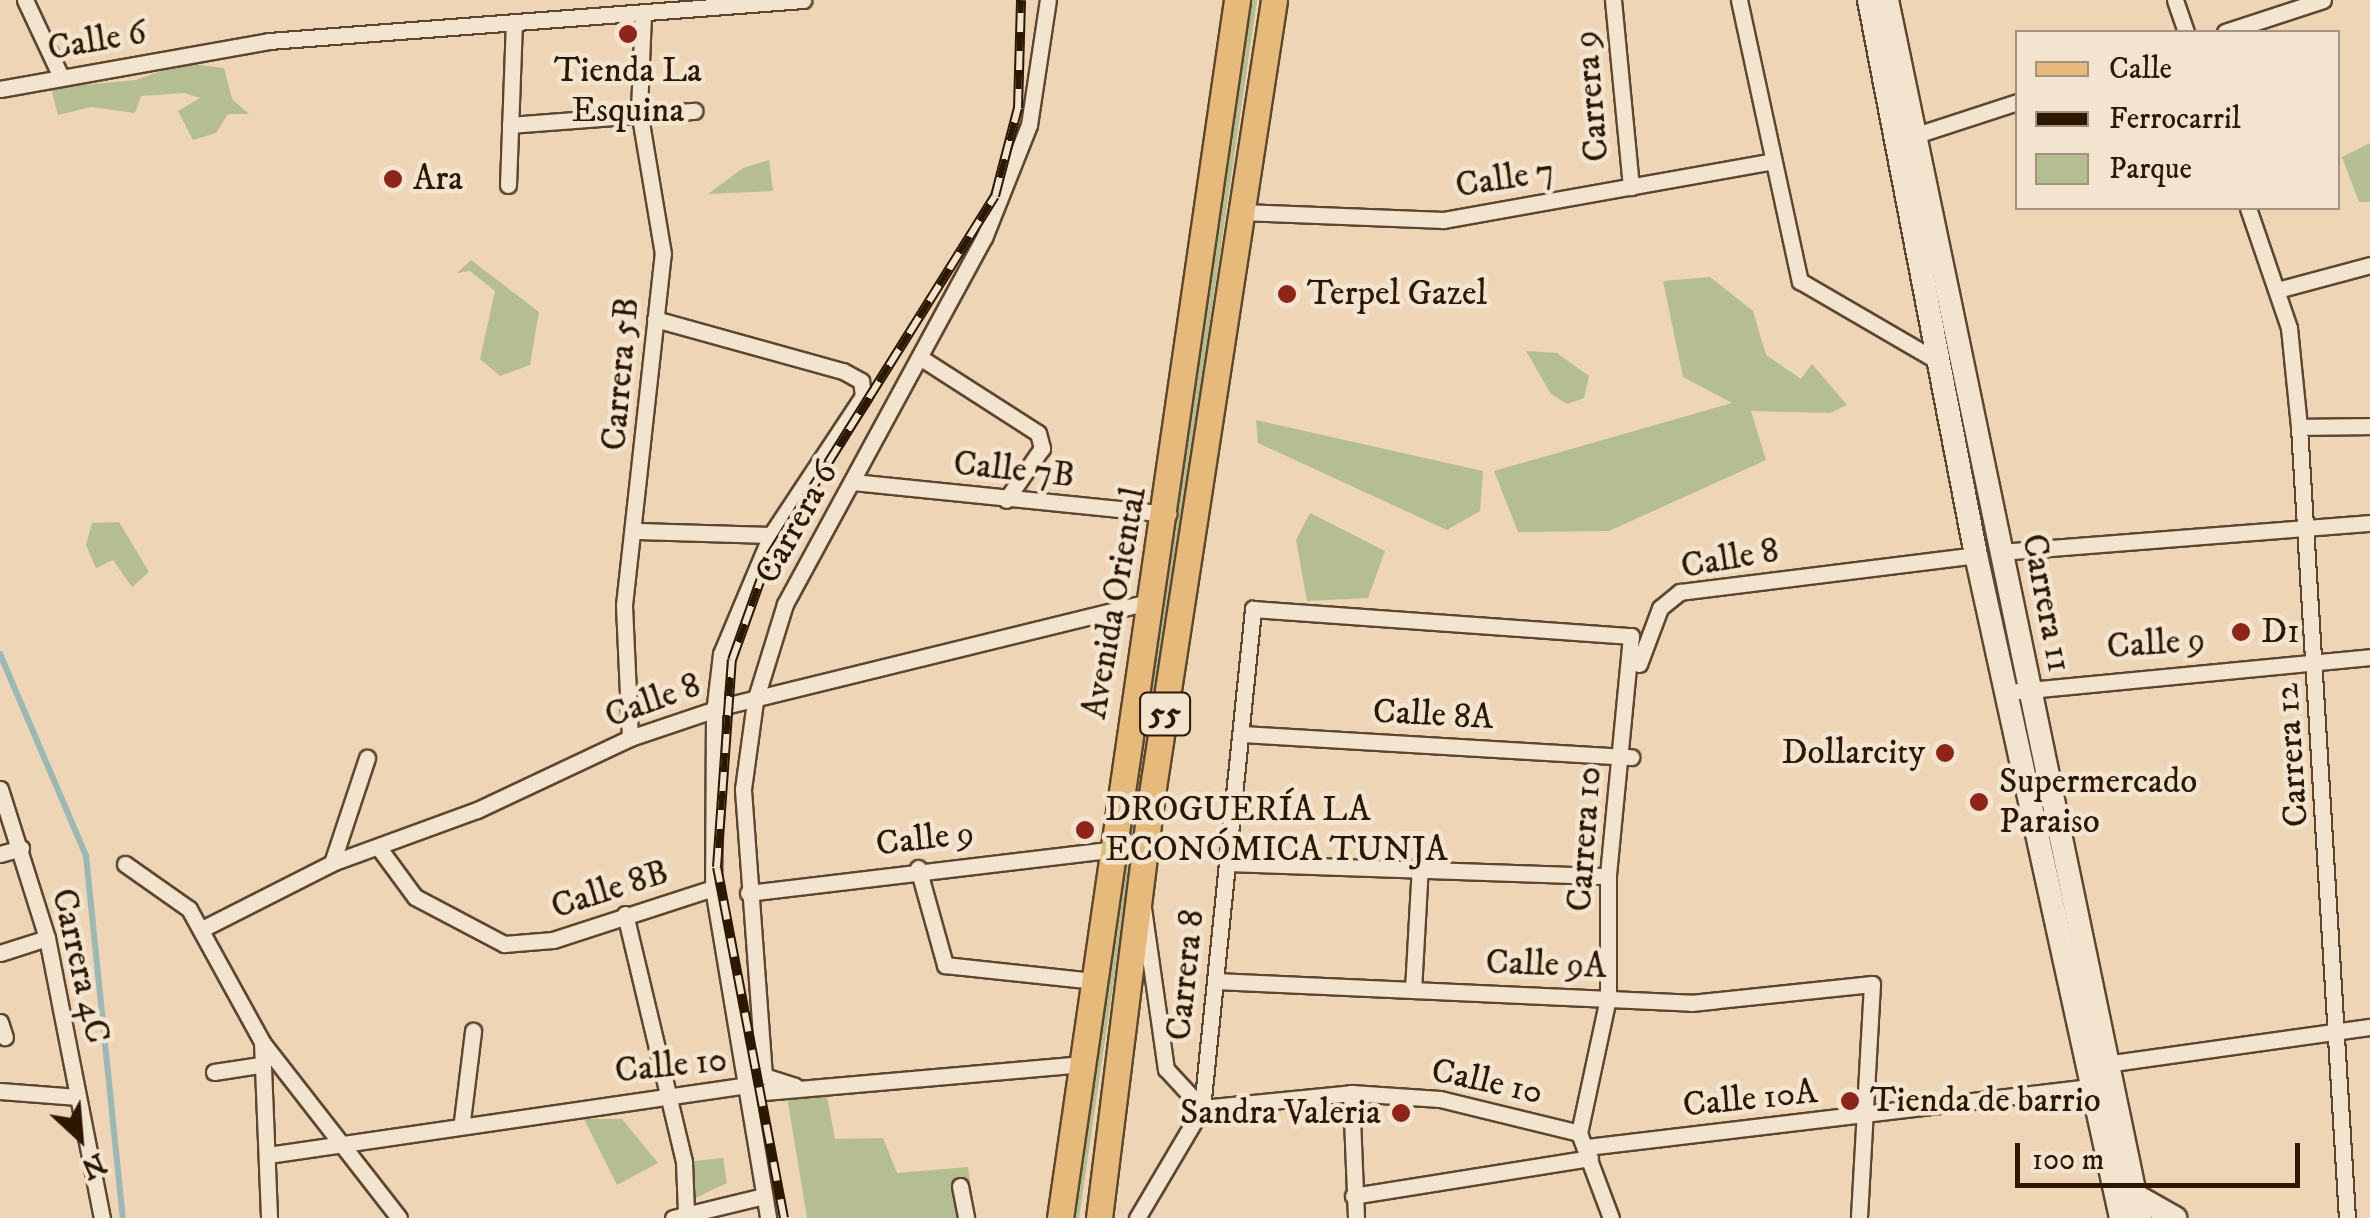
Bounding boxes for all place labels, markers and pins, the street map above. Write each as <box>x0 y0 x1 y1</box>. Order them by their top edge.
marker: Tienda La Esquina <box>617 23 639 45</box>
place label: Tienda La Esquina <box>554 50 702 132</box>
place label: Ara <box>413 158 463 200</box>
marker: Ara <box>382 168 404 190</box>
place label: Terpel Gazel <box>1307 273 1487 315</box>
marker: Terpel Gazel <box>1276 283 1298 305</box>
place label: D1 <box>2261 611 2300 653</box>
marker: D1 <box>2230 621 2252 643</box>
place label: Dollarcity <box>1781 732 1925 774</box>
marker: Dollarcity <box>1934 742 1956 764</box>
place label: Supermercado Paraiso <box>1999 761 2197 843</box>
place label: DROGUERÍA LA ECONÓMICA TUNJA <box>1105 789 1447 871</box>
marker: Supermercado Paraiso <box>1968 791 1990 813</box>
marker: DROGUERÍA LA ECONÓMICA TUNJA <box>1074 819 1096 841</box>
place label: Tienda de barrio <box>1870 1080 2101 1122</box>
marker: Tienda de barrio <box>1839 1090 1861 1112</box>
place label: Sandra Valeria <box>1180 1092 1381 1134</box>
marker: Sandra Valeria <box>1390 1102 1412 1124</box>

